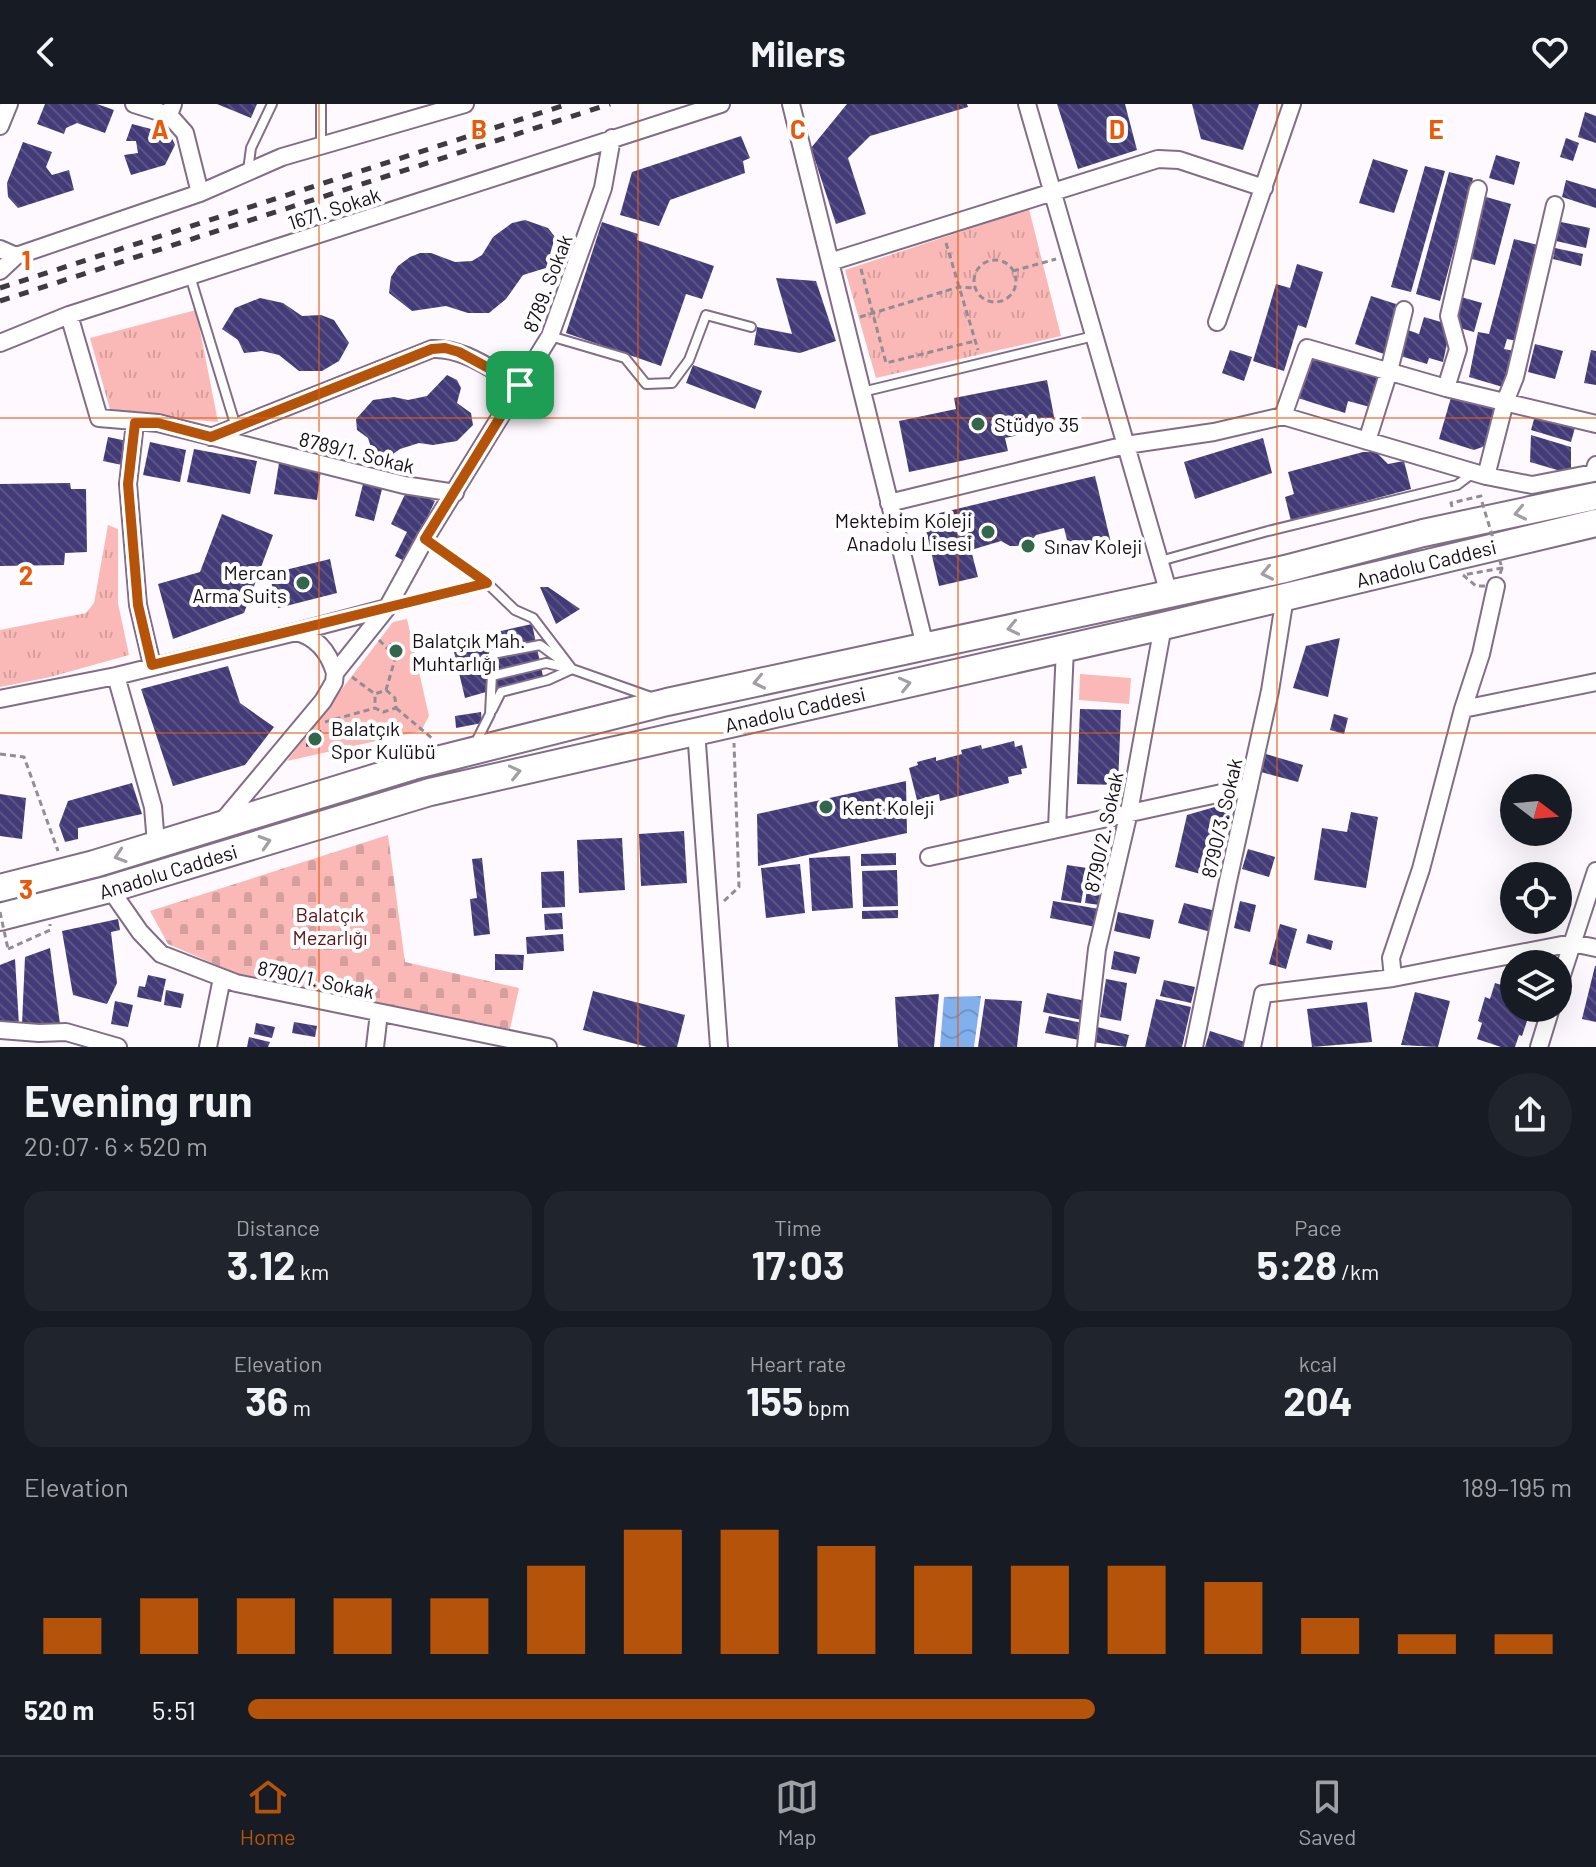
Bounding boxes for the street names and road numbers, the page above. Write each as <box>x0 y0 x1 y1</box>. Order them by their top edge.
street label: 1671. Sokak <box>285 182 383 234</box>
street label: 8789. Sokak <box>517 231 577 335</box>
street label: 8789/1. Sokak <box>297 426 417 478</box>
street label: Anadolu Caddesi <box>1353 534 1499 592</box>
street label: Anadolu Caddesi <box>722 681 868 737</box>
street label: 8790/3. Sokak <box>1196 756 1246 880</box>
street label: 8790/2. Sokak <box>1079 770 1127 894</box>
street label: Anadolu Caddesi <box>96 839 240 903</box>
street label: 8790/1. Sokak <box>255 955 377 1003</box>

